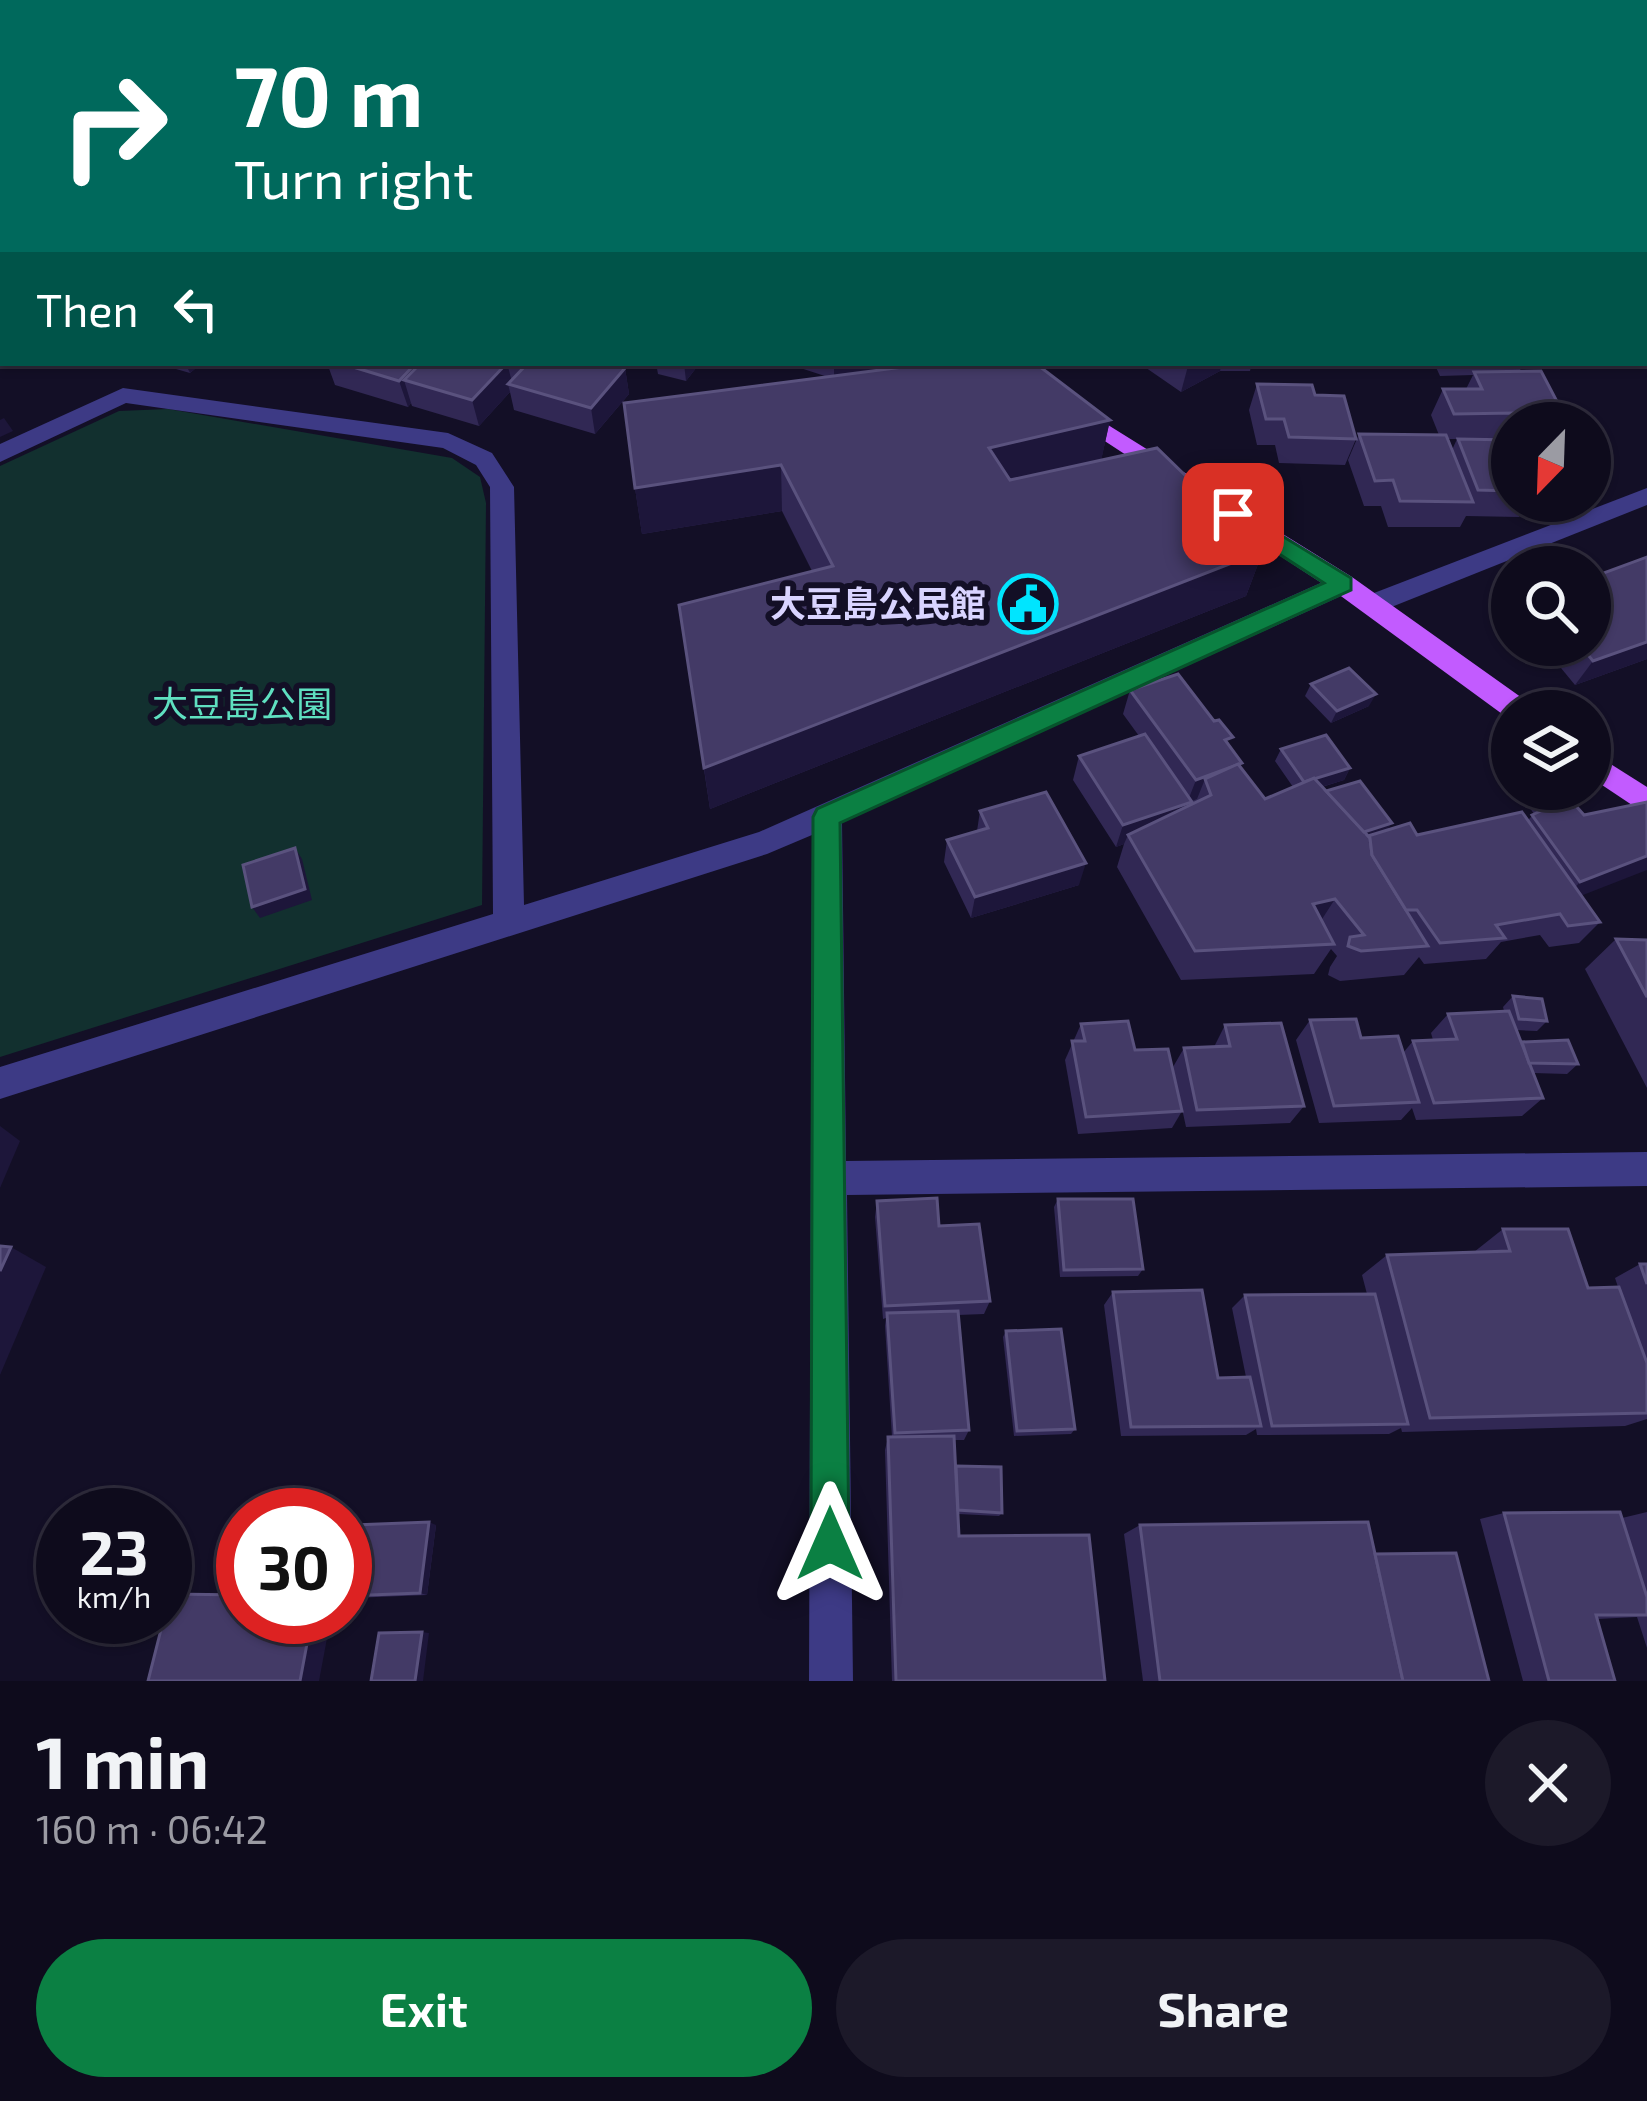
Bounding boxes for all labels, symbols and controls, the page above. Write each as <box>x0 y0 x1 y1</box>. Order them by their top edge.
text: 70 m <box>234 43 424 144</box>
icon: right <box>36 48 192 204</box>
text: Turn right <box>234 145 474 210</box>
icon: left <box>163 276 229 342</box>
text: Then <box>36 282 139 336</box>
north arrow <box>1491 402 1611 522</box>
map controls <box>1491 402 1611 810</box>
pin <box>1182 463 1284 565</box>
icon: arrive <box>1200 481 1266 547</box>
button: search <box>1491 546 1611 666</box>
public building icon: 大豆島公民館 <box>997 573 1059 635</box>
place label: 大豆島公民館 <box>770 581 986 624</box>
park label: 大豆島公園 <box>152 681 332 724</box>
button: layers <box>1491 690 1611 810</box>
position arrow <box>767 1481 893 1607</box>
speed limit sign: 30 <box>216 1488 372 1644</box>
text: 23 <box>80 1515 148 1587</box>
text: km/h <box>77 1578 151 1614</box>
text: 1 min <box>36 1717 209 1803</box>
button: close <box>1485 1720 1611 1846</box>
text: 160 m · 06:42 <box>36 1805 268 1852</box>
button: Exit <box>36 1939 812 2077</box>
button: Share <box>836 1939 1611 2077</box>

